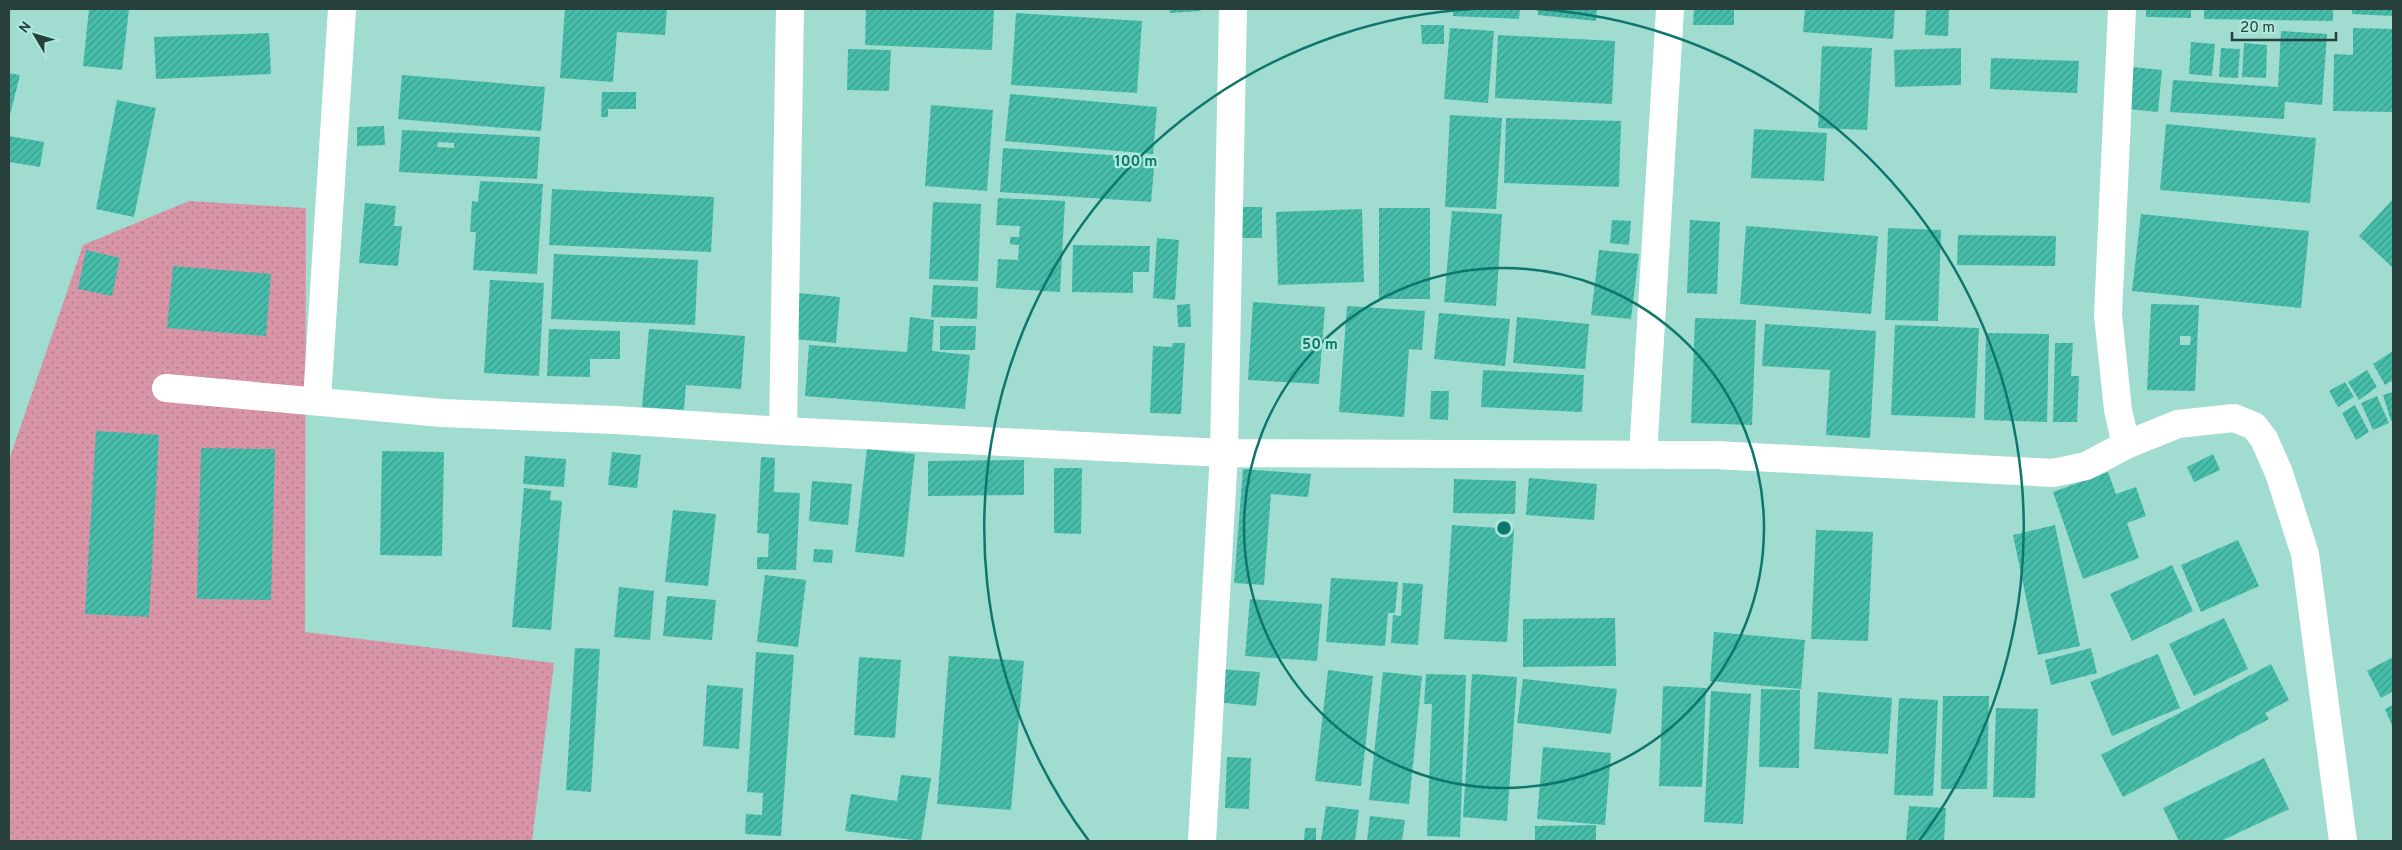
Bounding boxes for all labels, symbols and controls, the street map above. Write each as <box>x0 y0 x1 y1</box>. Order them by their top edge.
north arrow <box>10 10 60 60</box>
scale bar <box>2232 10 2336 42</box>
text: N <box>16 19 36 37</box>
text: 20 m <box>2240 19 2275 38</box>
text: 100 m <box>1115 153 1157 172</box>
text: 50 m <box>1302 336 1338 355</box>
centre of rings <box>1495 519 1513 537</box>

